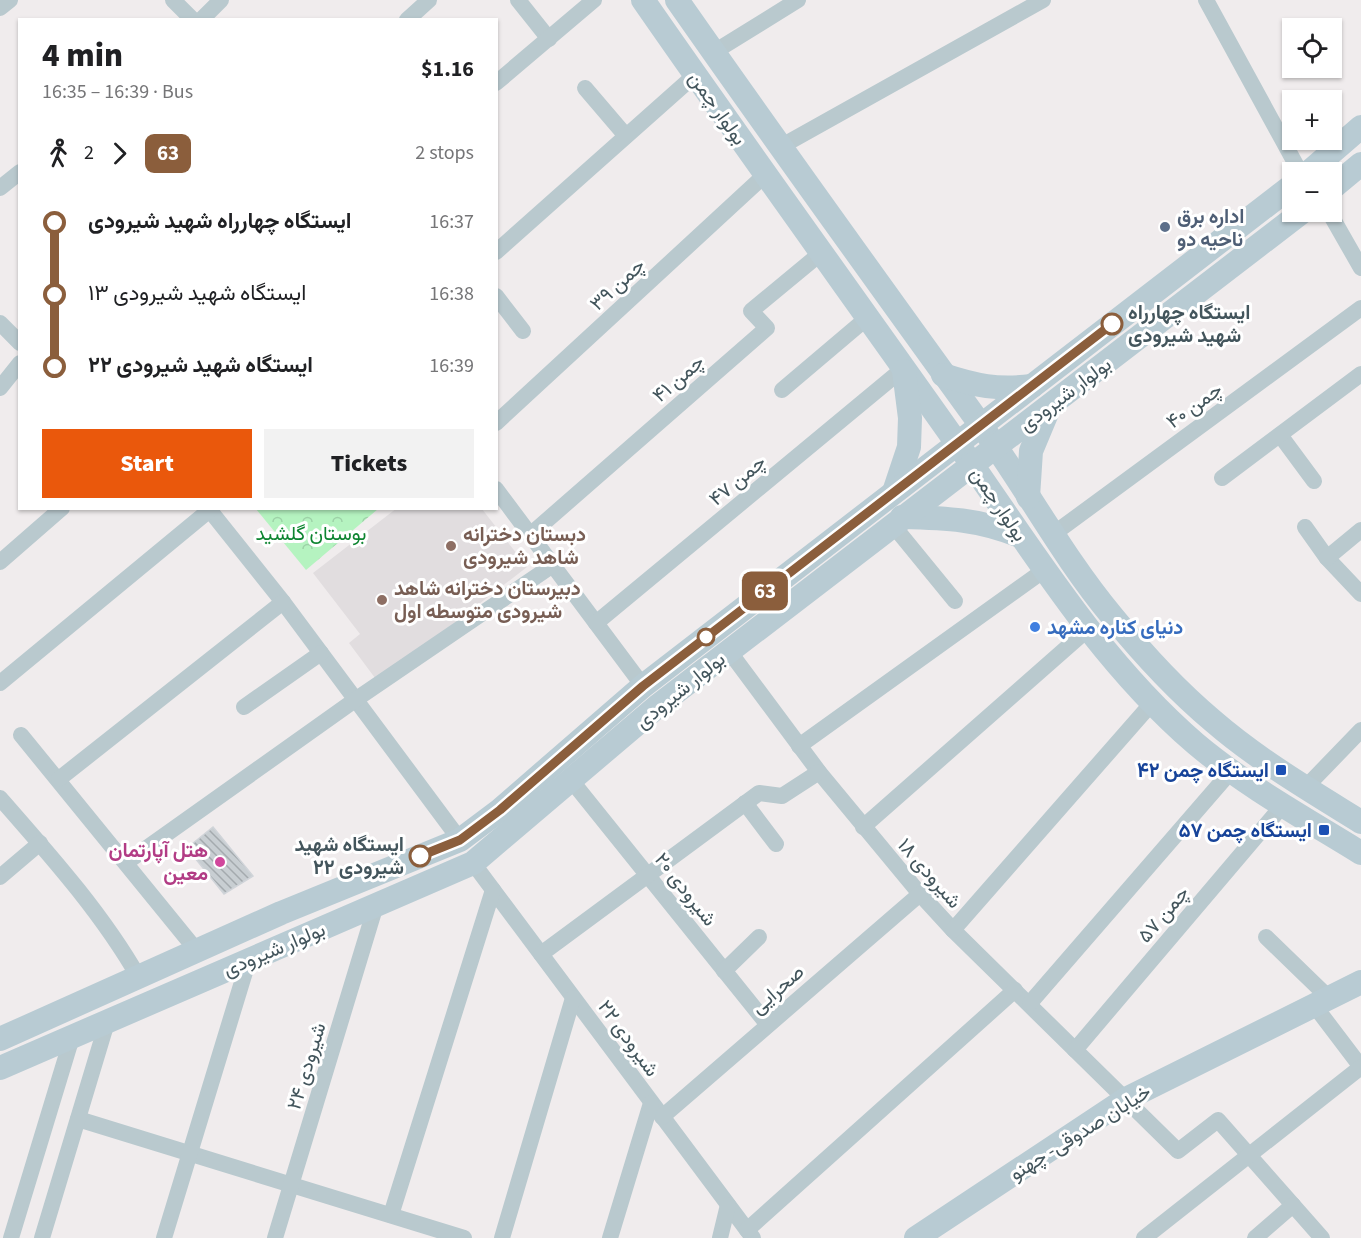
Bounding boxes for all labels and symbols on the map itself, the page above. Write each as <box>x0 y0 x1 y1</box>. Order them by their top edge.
street label: بولوار چمن <box>682 66 753 151</box>
place label: اداره برق ناحیه دو <box>1177 203 1244 254</box>
marker: اداره برق ناحیه دو <box>1158 220 1172 234</box>
street label: چمن ۳۹ <box>584 252 651 318</box>
place label: ایستگاه چهارراه شهید شیرودی <box>1128 299 1250 350</box>
marker: ایستگاه چهارراه شهید شیرودی <box>1101 313 1123 335</box>
street label: چمن ۴۱ <box>647 348 711 409</box>
street label: بولوار شیرودی <box>1014 351 1117 439</box>
street label: چمن ۴۰ <box>1161 376 1228 436</box>
street label: چمن ۴۷ <box>703 449 772 513</box>
street label: بولوار چمن <box>963 462 1033 547</box>
park label: بوستان گلشید <box>255 520 367 548</box>
place label: دبستان دخترانه شاهد شیرودی <box>463 521 586 572</box>
marker: دبستان دخترانه شاهد شیرودی <box>444 539 458 553</box>
line badge: 63 <box>738 572 792 610</box>
place label: دبیرستان دخترانه شاهد شیرودی متوسطه اول <box>394 575 581 626</box>
marker: دبیرستان دخترانه شاهد شیرودی متوسطه اول <box>375 593 389 607</box>
place label: دنیای کناره مشهد <box>1047 614 1183 642</box>
marker: دنیای کناره مشهد <box>1028 620 1042 634</box>
unlabelled marker <box>697 628 715 646</box>
street label: بولوار شیرودی <box>630 646 732 736</box>
place label: ایستگاه چمن ۴۲ <box>1137 757 1269 785</box>
marker: ایستگاه چمن ۴۲ <box>1274 763 1288 777</box>
place label: ایستگاه چمن ۵۷ <box>1178 817 1312 845</box>
marker: ایستگاه چمن ۵۷ <box>1317 823 1331 837</box>
place label: ایستگاه شهید شیرودی ۲۲ <box>294 831 404 882</box>
street label: شیرودی ۱۸ <box>891 832 968 915</box>
place label: هتل آپارتمان معین <box>108 837 208 888</box>
marker: ایستگاه شهید شیرودی ۲۲ <box>409 845 431 867</box>
street label: شیرودی ۲۰ <box>648 847 723 932</box>
marker: هتل آپارتمان معین <box>213 855 227 869</box>
street label: چمن ۵۷ <box>1132 880 1196 949</box>
street label: بولوار شیرودی <box>219 916 330 984</box>
street label: صحرایی <box>745 958 811 1021</box>
street label: شیرودی ۲۲ <box>591 994 666 1083</box>
street label: شیرودی ۲۴ <box>280 1019 333 1113</box>
street label: خیابان صدوقی- چهنو <box>1004 1078 1157 1188</box>

